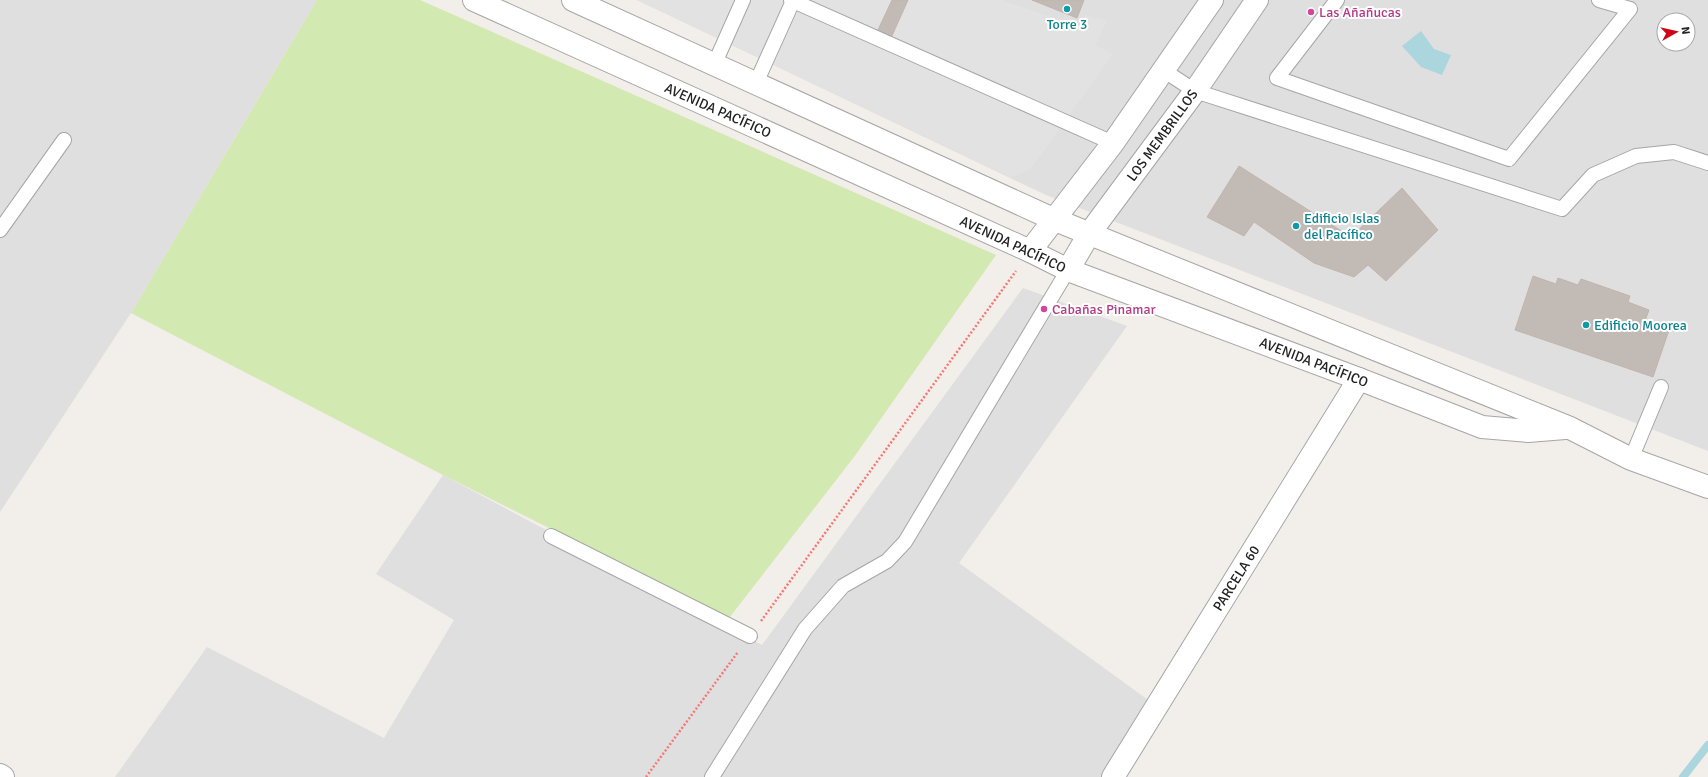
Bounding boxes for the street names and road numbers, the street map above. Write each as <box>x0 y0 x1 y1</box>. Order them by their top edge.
street label: AVENIDA PACÍFICO <box>662 79 774 142</box>
street label: LOS MEMBRILLOS <box>1123 86 1202 185</box>
street label: AVENIDA PACÍFICO <box>957 212 1068 276</box>
street label: AVENIDA PACÍFICO <box>1257 334 1371 391</box>
street label: PARCELA 60 <box>1210 542 1263 614</box>

